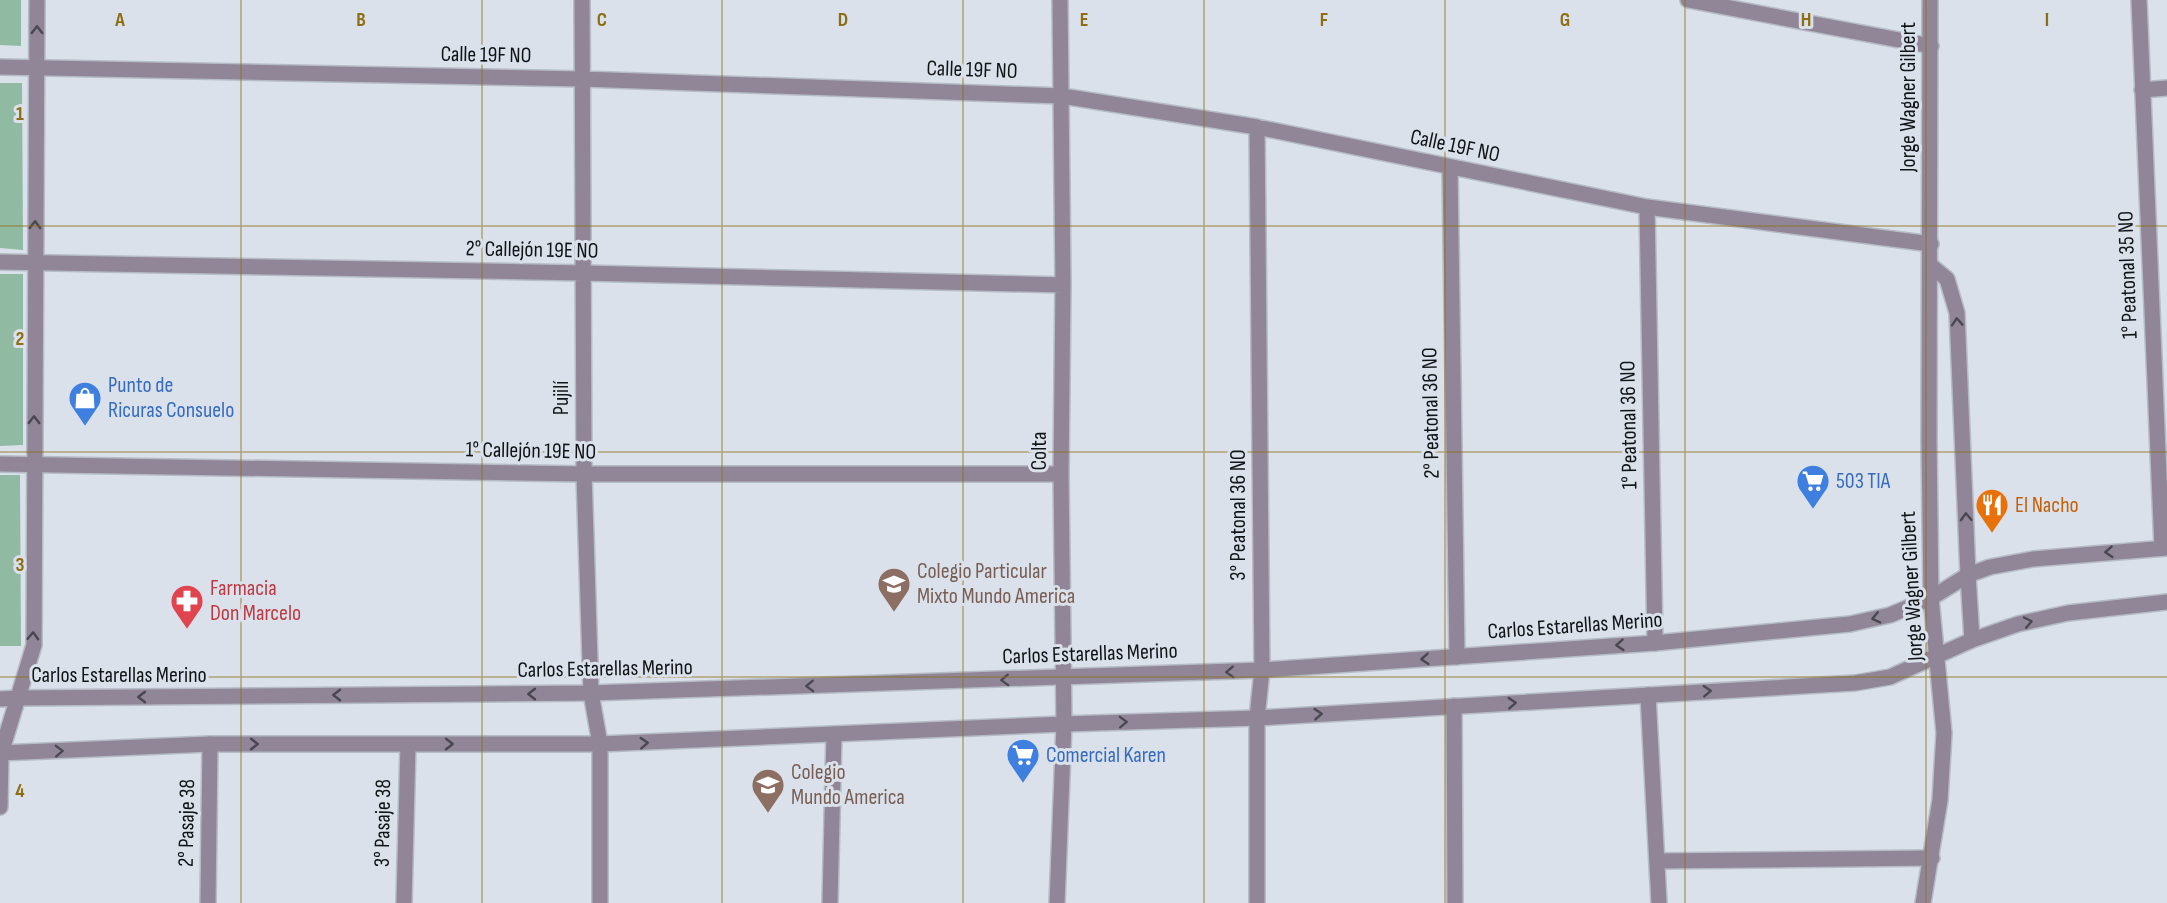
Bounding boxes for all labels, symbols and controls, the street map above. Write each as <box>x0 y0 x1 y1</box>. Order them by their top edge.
text: A <box>114 8 125 32</box>
text: B <box>356 8 366 32</box>
text: C <box>597 8 607 32</box>
text: D <box>838 8 848 32</box>
text: E <box>1080 8 1088 32</box>
text: F <box>1320 8 1328 32</box>
text: G <box>1560 8 1570 32</box>
text: H <box>1801 8 1811 32</box>
text: I <box>2045 8 2049 32</box>
street label: Jorge Wagner Gilbert <box>1895 22 1922 173</box>
one-way arrow <box>31 26 43 35</box>
street label: Calle 19F NO <box>440 41 532 69</box>
street label: Calle 19F NO <box>926 55 1018 85</box>
text: 1 <box>16 102 24 126</box>
street label: Calle 19F NO <box>1408 123 1502 169</box>
street label: 1° Peatonal 35 NO <box>2112 211 2144 339</box>
one-way arrow <box>29 221 41 230</box>
street label: 2° Callejón 19E NO <box>465 235 599 265</box>
one-way arrow <box>1951 317 1964 326</box>
text: 2 <box>16 327 24 351</box>
street label: 2° Peatonal 36 NO <box>1416 347 1446 479</box>
street label: 1° Peatonal 36 NO <box>1614 360 1644 490</box>
place label: Punto de Ricuras Consuelo <box>108 372 234 424</box>
shop icon: Punto de Ricuras Consuelo <box>67 380 103 427</box>
street label: Pujilí <box>548 380 575 415</box>
one-way arrow <box>28 416 40 425</box>
street label: Colta <box>1026 432 1053 470</box>
street label: 1° Callejón 19E NO <box>465 436 597 466</box>
street label: 3° Peatonal 36 NO <box>1225 449 1252 581</box>
supermarket icon: 503 TIA <box>1795 463 1831 510</box>
place label: 503 TIA <box>1836 468 1891 495</box>
restaurant icon: El Nacho <box>1974 487 2010 534</box>
place label: El Nacho <box>2015 492 2079 519</box>
street label: Jorge Wagner Gilbert <box>1895 510 1929 663</box>
one-way arrow <box>1960 512 1973 521</box>
one-way arrow <box>2104 545 2113 558</box>
text: 3 <box>16 553 25 577</box>
place label: Colegio Particular Mixto Mundo America <box>917 558 1075 610</box>
school or university icon: Colegio Particular Mixto Mundo America <box>876 566 912 613</box>
place label: Farmacia Don Marcelo <box>210 575 301 627</box>
pharmacy icon: Farmacia Don Marcelo <box>169 583 205 630</box>
street label: Carlos Estarellas Merino <box>1487 606 1663 646</box>
one-way arrow <box>1871 611 1881 624</box>
one-way arrow <box>2023 616 2033 629</box>
one-way arrow <box>27 632 40 641</box>
street label: Carlos Estarellas Merino <box>1002 637 1178 671</box>
one-way arrow <box>1615 638 1624 651</box>
one-way arrow <box>1420 652 1430 665</box>
street label: Carlos Estarellas Merino <box>517 654 693 684</box>
street label: Carlos Estarellas Merino <box>31 662 207 689</box>
one-way arrow <box>1226 665 1235 678</box>
one-way arrow <box>1001 674 1010 686</box>
one-way arrow <box>806 680 815 693</box>
one-way arrow <box>1703 685 1712 698</box>
one-way arrow <box>528 688 537 700</box>
one-way arrow <box>333 689 342 701</box>
one-way arrow <box>138 691 147 703</box>
one-way arrow <box>1508 696 1517 709</box>
one-way arrow <box>1313 708 1322 721</box>
one-way arrow <box>1118 716 1127 728</box>
one-way arrow <box>640 736 649 749</box>
supermarket icon: Comercial Karen <box>1005 737 1041 784</box>
one-way arrow <box>250 738 259 750</box>
one-way arrow <box>445 738 454 750</box>
place label: Comercial Karen <box>1046 742 1166 769</box>
one-way arrow <box>55 744 64 757</box>
place label: Colegio Mundo America <box>791 759 905 811</box>
school or university icon: Colegio Mundo America <box>750 767 786 814</box>
text: 4 <box>15 779 25 803</box>
street label: 2° Pasaje 38 <box>173 779 201 867</box>
street label: 3° Pasaje 38 <box>369 779 397 867</box>

